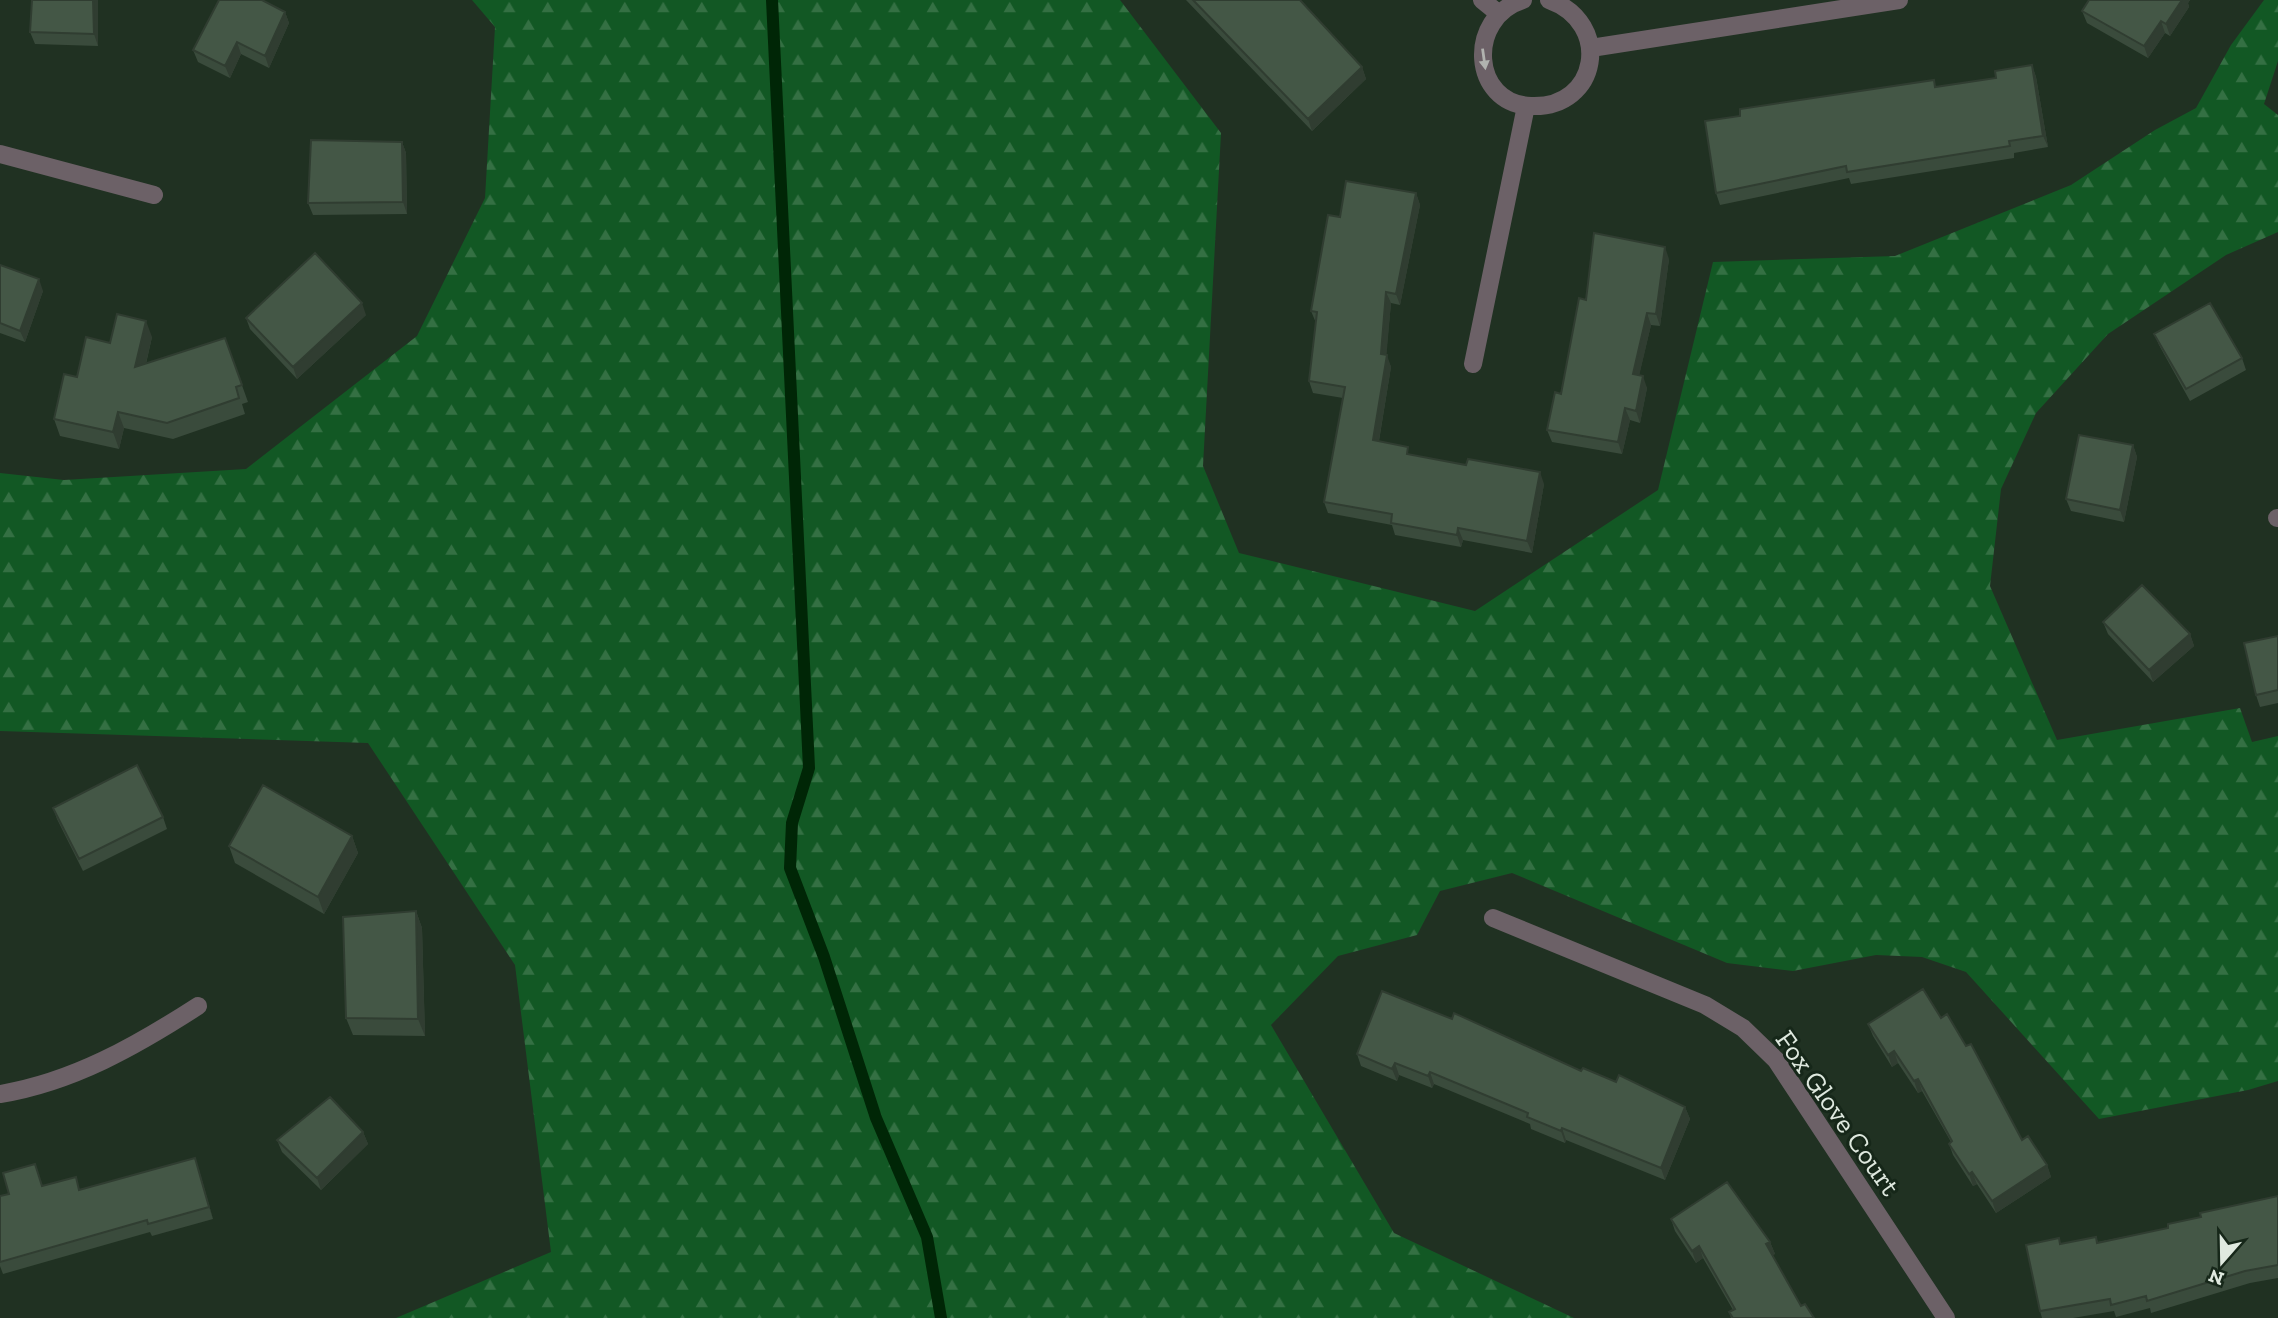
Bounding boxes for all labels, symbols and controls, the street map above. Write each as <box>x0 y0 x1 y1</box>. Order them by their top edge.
one-way arrow <box>1479 48 1490 70</box>
street label: Fox Glove Court <box>1769 1024 1907 1202</box>
north arrow <box>2187 1227 2257 1297</box>
text: N <box>2206 1264 2227 1291</box>

